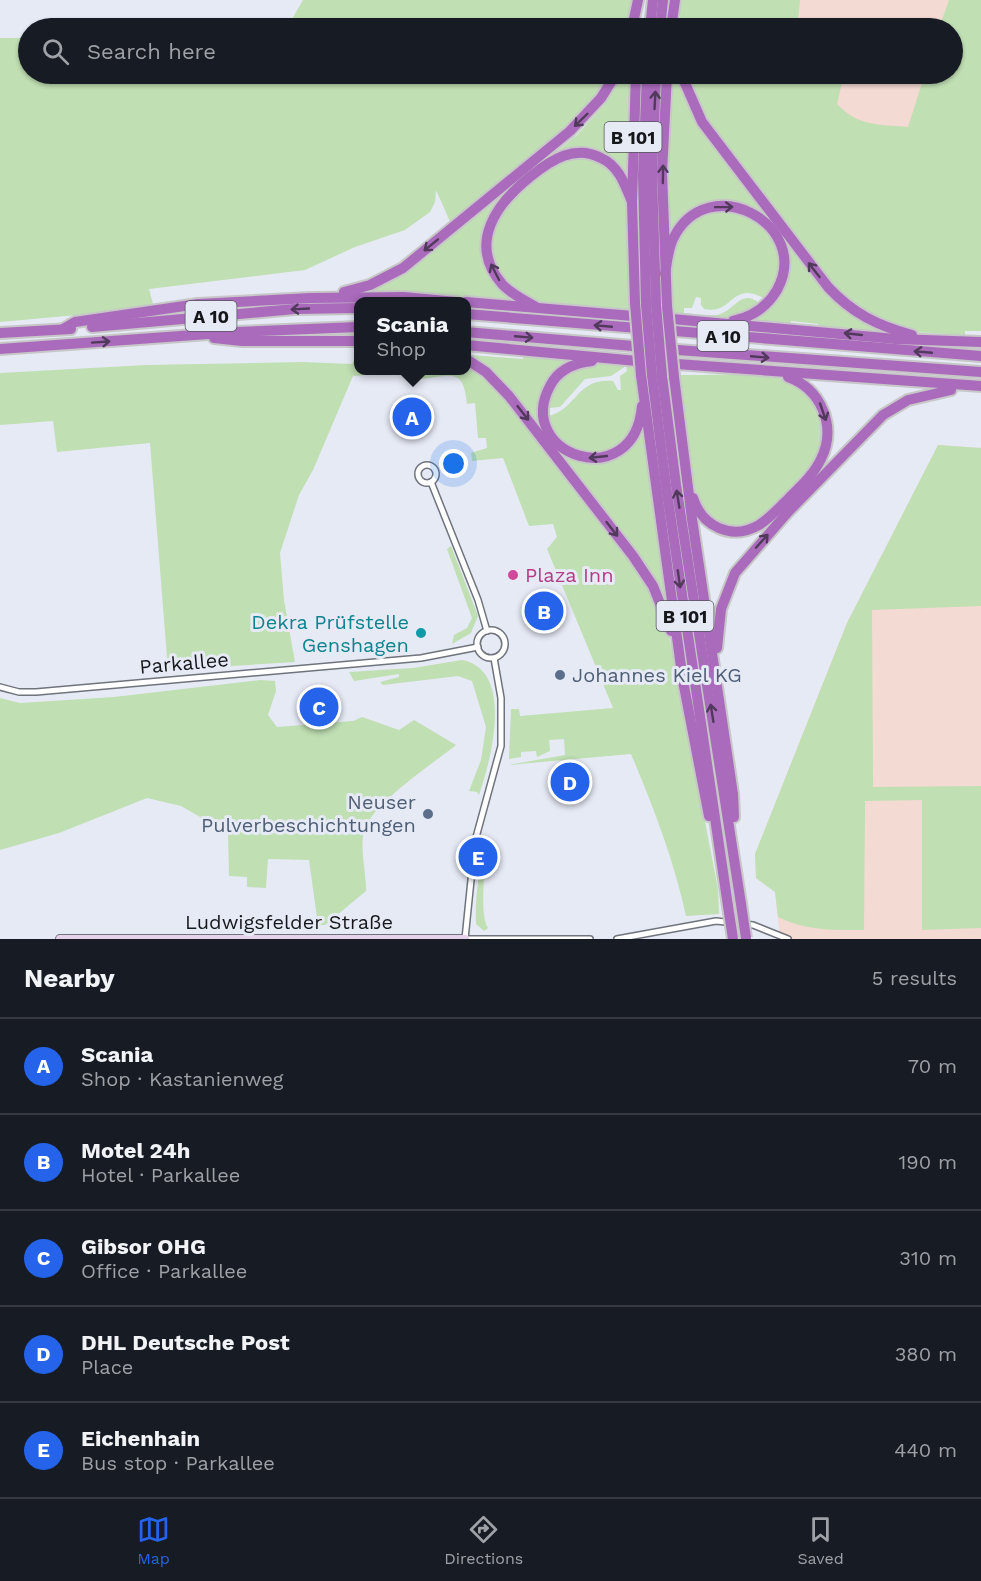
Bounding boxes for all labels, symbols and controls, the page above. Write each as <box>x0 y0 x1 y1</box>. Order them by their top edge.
search box <box>18 18 963 84</box>
icon: search <box>39 35 72 68</box>
text: Search here <box>87 39 216 64</box>
one-way arrow <box>650 90 661 110</box>
one-way arrow <box>574 113 589 128</box>
road number: B 101 <box>604 122 662 152</box>
one-way arrow <box>657 164 668 184</box>
one-way arrow <box>714 201 734 213</box>
one-way arrow <box>423 238 439 251</box>
one-way arrow <box>808 262 821 278</box>
one-way arrow <box>489 263 500 281</box>
popup <box>354 297 471 375</box>
road number: A 10 <box>186 301 236 331</box>
one-way arrow <box>290 303 310 314</box>
text: Scania <box>376 312 449 337</box>
one-way arrow <box>593 320 613 331</box>
road number: A 10 <box>698 321 748 351</box>
one-way arrow <box>844 328 864 339</box>
one-way arrow <box>514 332 534 343</box>
one-way arrow <box>91 336 111 347</box>
text: Shop <box>376 337 426 361</box>
one-way arrow <box>913 347 933 358</box>
one-way arrow <box>750 352 770 363</box>
pin: A <box>392 394 432 440</box>
one-way arrow <box>819 402 830 421</box>
one-way arrow <box>516 405 529 421</box>
your location <box>439 449 468 478</box>
one-way arrow <box>589 452 608 463</box>
one-way arrow <box>672 490 683 510</box>
one-way arrow <box>606 521 619 537</box>
one-way arrow <box>755 534 769 549</box>
place label: Plaza Inn <box>525 563 614 587</box>
marker: Plaza Inn <box>506 568 520 582</box>
one-way arrow <box>674 569 685 589</box>
pin: B <box>524 588 564 634</box>
road number: B 101 <box>656 601 714 631</box>
place label: Dekra Prüfstelle Genshagen <box>251 610 409 657</box>
marker: Dekra Prüfstelle Genshagen <box>414 626 428 640</box>
street label: Parkallee <box>138 647 230 679</box>
place label: Johannes Kiel KG <box>572 663 742 687</box>
marker: Johannes Kiel KG <box>553 668 567 682</box>
pin: C <box>300 684 338 730</box>
one-way arrow <box>706 703 717 723</box>
pin: D <box>550 760 590 804</box>
place label: Neuser Pulverbeschichtungen <box>201 790 416 837</box>
marker: Neuser Pulverbeschichtungen <box>421 807 435 821</box>
pin: E <box>458 834 498 880</box>
street label: Ludwigsfelder Straße <box>185 910 393 934</box>
text: Nearby <box>24 963 115 993</box>
text: 5 results <box>872 966 957 990</box>
text: Scania <box>81 1042 153 1067</box>
text: A <box>37 1054 50 1078</box>
text: 70 m <box>908 1054 957 1078</box>
text: Shop · Kastanienweg <box>81 1067 283 1091</box>
text: Motel 24h <box>81 1138 190 1163</box>
text: B <box>37 1150 50 1174</box>
text: 190 m <box>899 1150 957 1174</box>
text: Hotel · Parkallee <box>81 1163 240 1187</box>
text: Gibsor OHG <box>81 1234 206 1259</box>
text: C <box>37 1246 50 1270</box>
text: 310 m <box>899 1246 957 1270</box>
text: Office · Parkallee <box>81 1259 247 1283</box>
text: DHL Deutsche Post <box>81 1330 290 1355</box>
text: D <box>36 1342 51 1366</box>
text: 380 m <box>895 1342 957 1366</box>
text: Place <box>81 1355 133 1379</box>
text: Eichenhain <box>81 1426 200 1451</box>
text: E <box>37 1438 50 1462</box>
text: 440 m <box>894 1438 957 1462</box>
text: Bus stop · Parkallee <box>81 1451 275 1475</box>
tab: Map <box>137 1513 170 1568</box>
tab: Directions <box>444 1513 523 1568</box>
tab: Saved <box>797 1513 844 1568</box>

